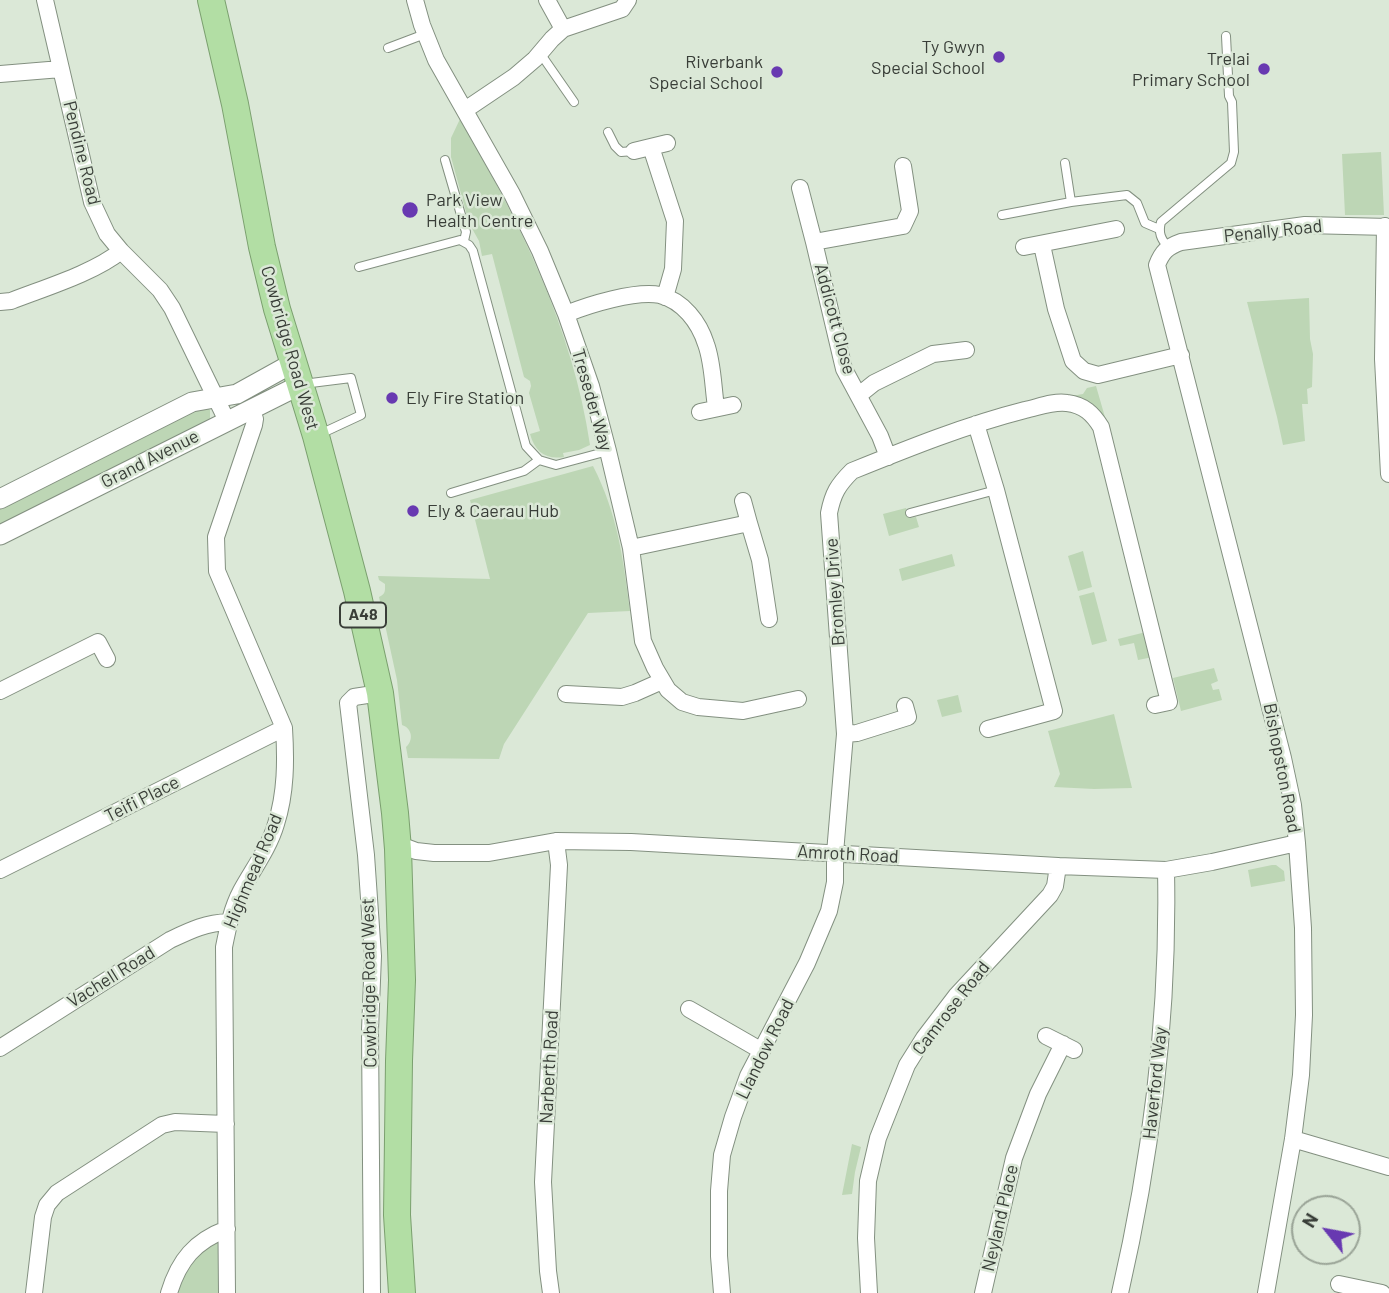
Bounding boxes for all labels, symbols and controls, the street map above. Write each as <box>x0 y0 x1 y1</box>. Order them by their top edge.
place label: Ty Gwyn Special School <box>871 36 985 78</box>
place label: Trelai Primary School <box>1132 48 1250 90</box>
marker: Ty Gwyn Special School <box>991 49 1007 65</box>
place label: Riverbank Special School <box>649 51 763 94</box>
marker: Trelai Primary School <box>1256 61 1272 77</box>
marker: Riverbank Special School <box>769 64 785 80</box>
street label: Pendine Road <box>59 99 105 207</box>
place label: Park View Health Centre <box>426 189 533 232</box>
marker: Park View Health Centre <box>400 200 420 220</box>
street label: Penally Road <box>1223 215 1323 247</box>
street label: Addicott Close <box>810 261 860 377</box>
street label: Cowbridge Road West <box>256 263 324 433</box>
street label: Treseder Way <box>567 346 617 454</box>
place label: Ely Fire Station <box>406 387 524 409</box>
marker: Ely Fire Station <box>384 390 400 406</box>
street label: Grand Avenue <box>97 425 203 493</box>
place label: Ely & Caerau Hub <box>427 500 559 522</box>
marker: Ely & Caerau Hub <box>405 503 421 519</box>
street label: Bromley Drive <box>820 537 850 647</box>
road number: A48 <box>340 602 386 628</box>
street label: Bishopston Road <box>1259 701 1305 835</box>
street label: Teifi Place <box>101 771 183 827</box>
street label: Highmead Road <box>219 810 287 932</box>
street label: Amroth Road <box>797 841 899 867</box>
street label: Cowbridge Road West <box>357 898 381 1068</box>
street label: Vachell Road <box>63 942 159 1012</box>
street label: Camrose Road <box>908 957 994 1059</box>
street label: Llandow Road <box>731 995 799 1103</box>
street label: Narberth Road <box>535 1010 563 1124</box>
street label: Haverford Way <box>1138 1026 1172 1140</box>
street label: Neyland Place <box>977 1162 1023 1274</box>
north arrow <box>1291 1195 1361 1265</box>
text: N <box>1296 1209 1322 1231</box>

